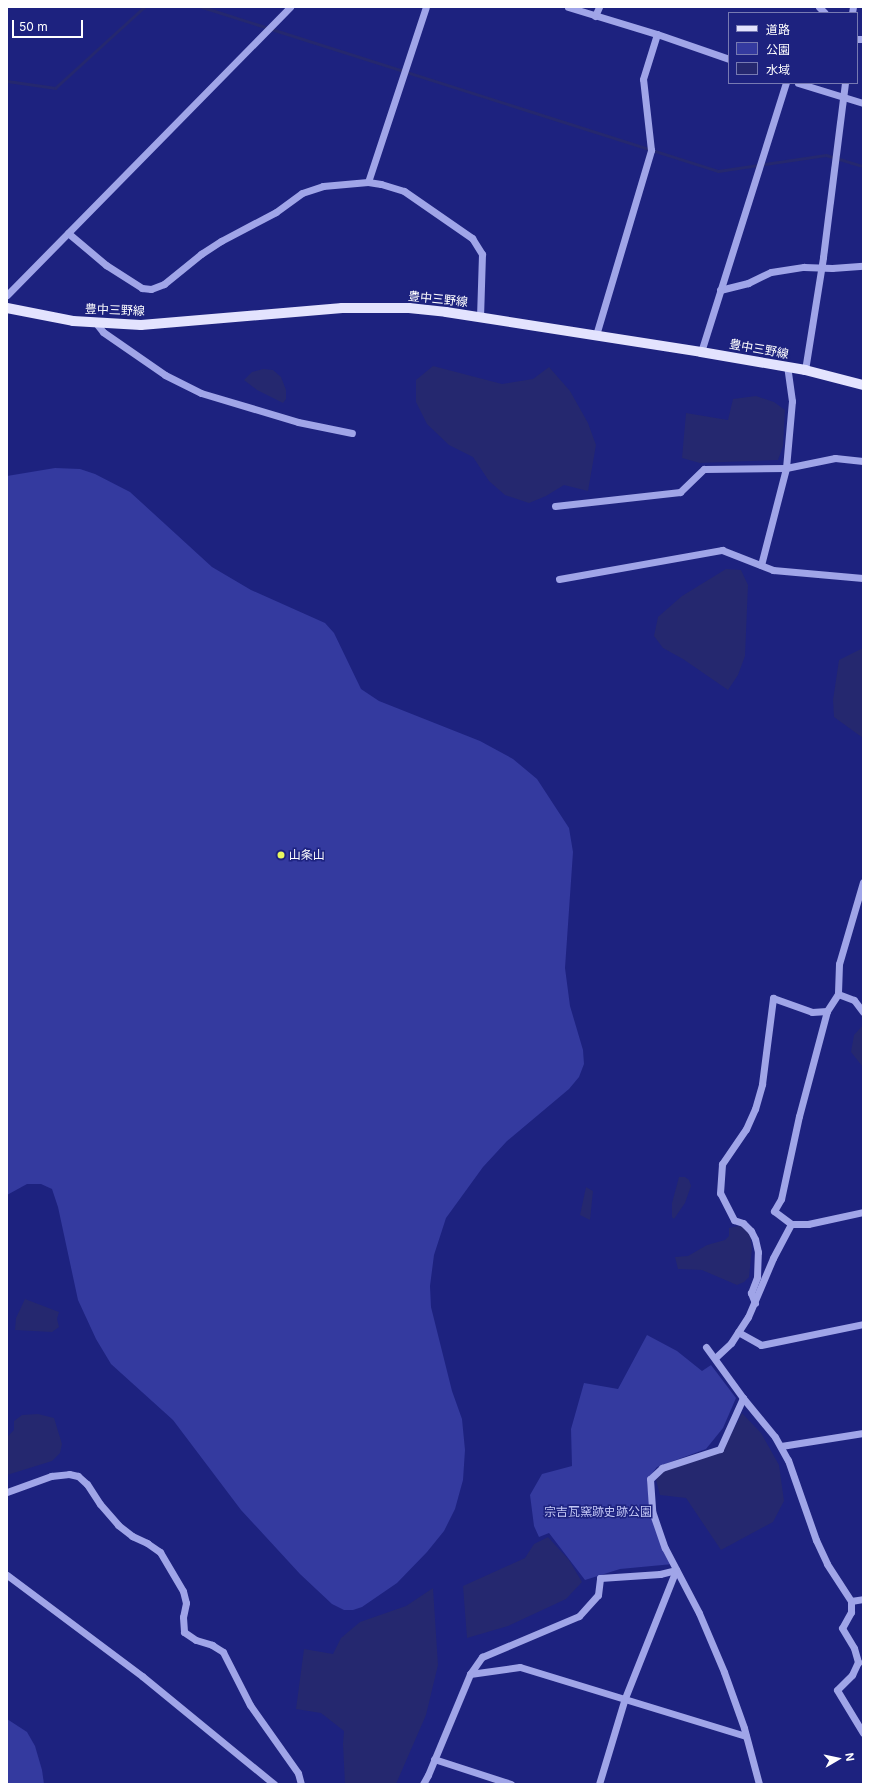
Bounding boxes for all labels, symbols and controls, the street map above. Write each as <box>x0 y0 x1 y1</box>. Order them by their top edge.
scale bar <box>14 12 85 38</box>
legend <box>728 12 858 84</box>
text: 50 m <box>19 19 48 34</box>
text: 道路 <box>766 22 790 37</box>
text: 公園 <box>766 42 790 57</box>
text: 水域 <box>766 62 790 77</box>
street label: 豊中三野線 <box>407 289 469 309</box>
street label: 豊中三野線 <box>85 302 145 318</box>
street label: 豊中三野線 <box>728 337 790 361</box>
place label: 山条山 <box>289 848 325 862</box>
marker: 山条山 <box>276 850 286 860</box>
park label: 宗吉瓦窯跡史跡公園 <box>544 1505 652 1519</box>
north arrow <box>818 1739 858 1779</box>
text: N <box>842 1752 857 1762</box>

